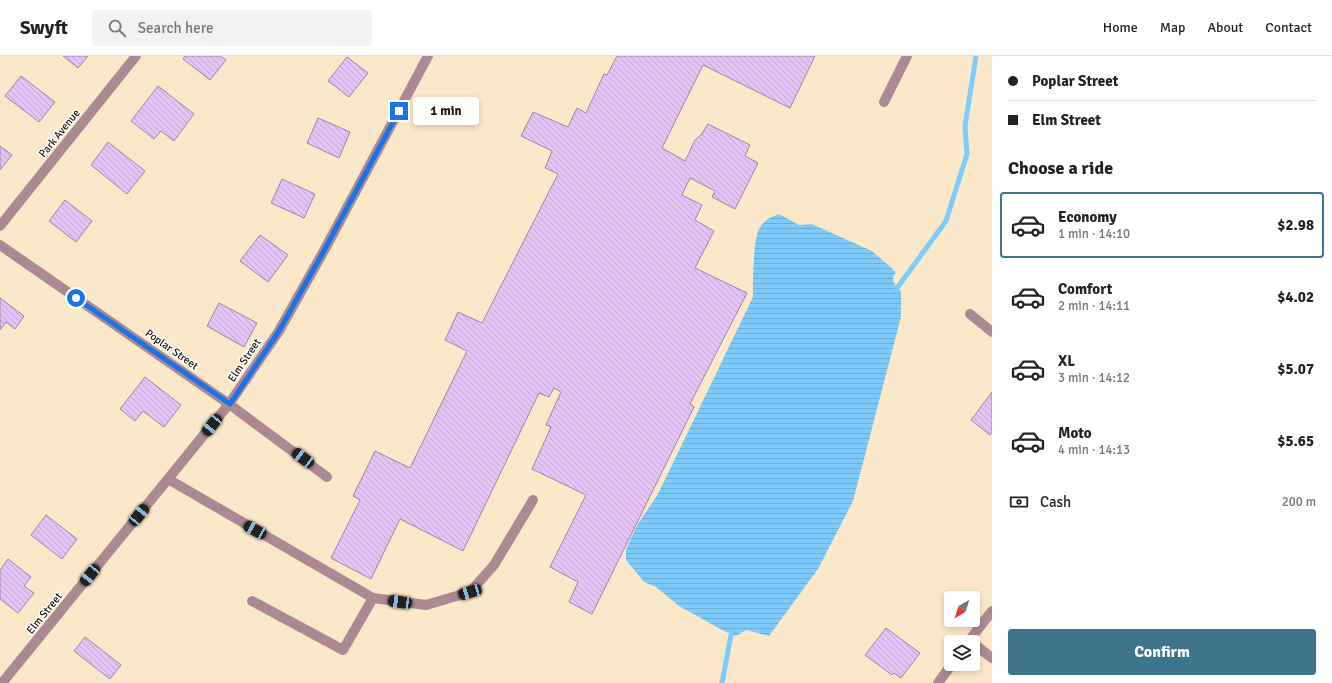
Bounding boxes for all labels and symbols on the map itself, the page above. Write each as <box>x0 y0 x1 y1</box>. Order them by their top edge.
callout: 1 min <box>413 97 479 125</box>
route end <box>390 102 408 120</box>
street label: Park Avenue <box>36 107 83 160</box>
route start <box>67 289 85 307</box>
street label: Poplar Street <box>143 326 201 372</box>
street label: Elm Street <box>225 336 264 384</box>
car <box>200 412 224 438</box>
car <box>290 446 316 470</box>
car <box>127 502 151 528</box>
car <box>242 519 268 541</box>
car <box>78 562 102 588</box>
car <box>457 583 483 601</box>
street label: Elm Street <box>24 590 65 637</box>
north arrow <box>944 591 980 627</box>
car <box>387 594 413 610</box>

